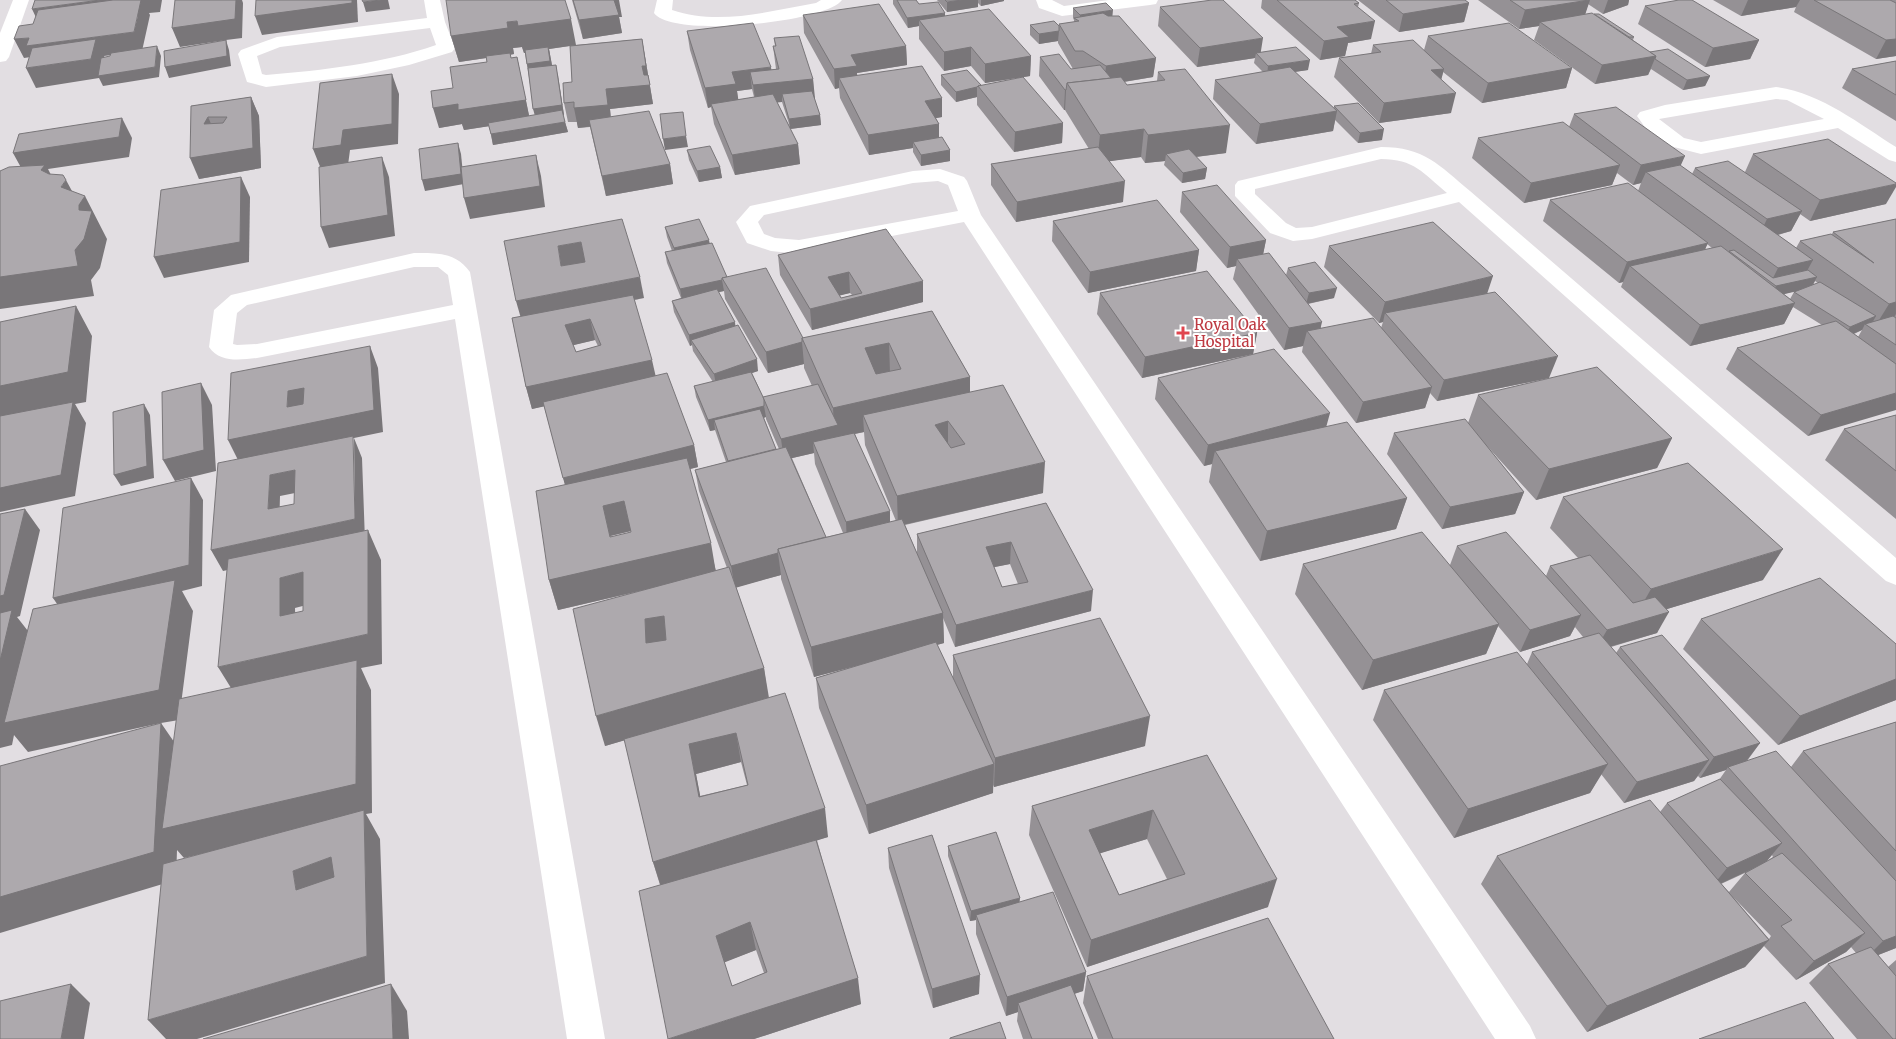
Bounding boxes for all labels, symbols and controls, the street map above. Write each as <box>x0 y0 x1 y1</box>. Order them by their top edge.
place label: Royal Oak Hospital <box>1194 315 1267 351</box>
marker: Royal Oak Hospital <box>1176 326 1190 340</box>

